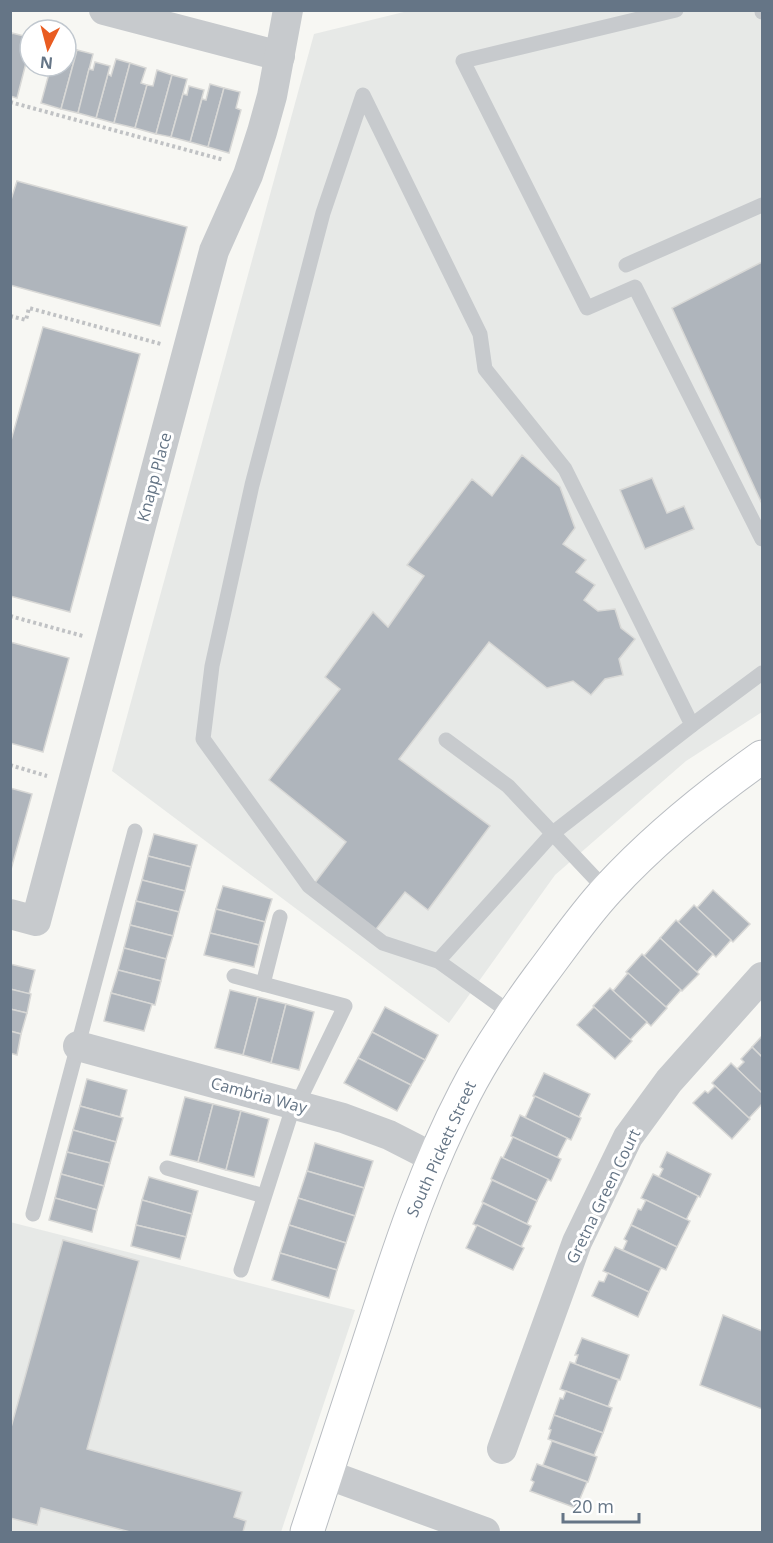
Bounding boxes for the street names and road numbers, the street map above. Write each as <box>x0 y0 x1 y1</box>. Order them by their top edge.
street label: Knapp Place <box>132 430 176 524</box>
street label: Cambria Way <box>208 1072 311 1119</box>
street label: South Pickett Street <box>401 1077 481 1221</box>
street label: Gretna Green Court <box>561 1125 645 1267</box>

